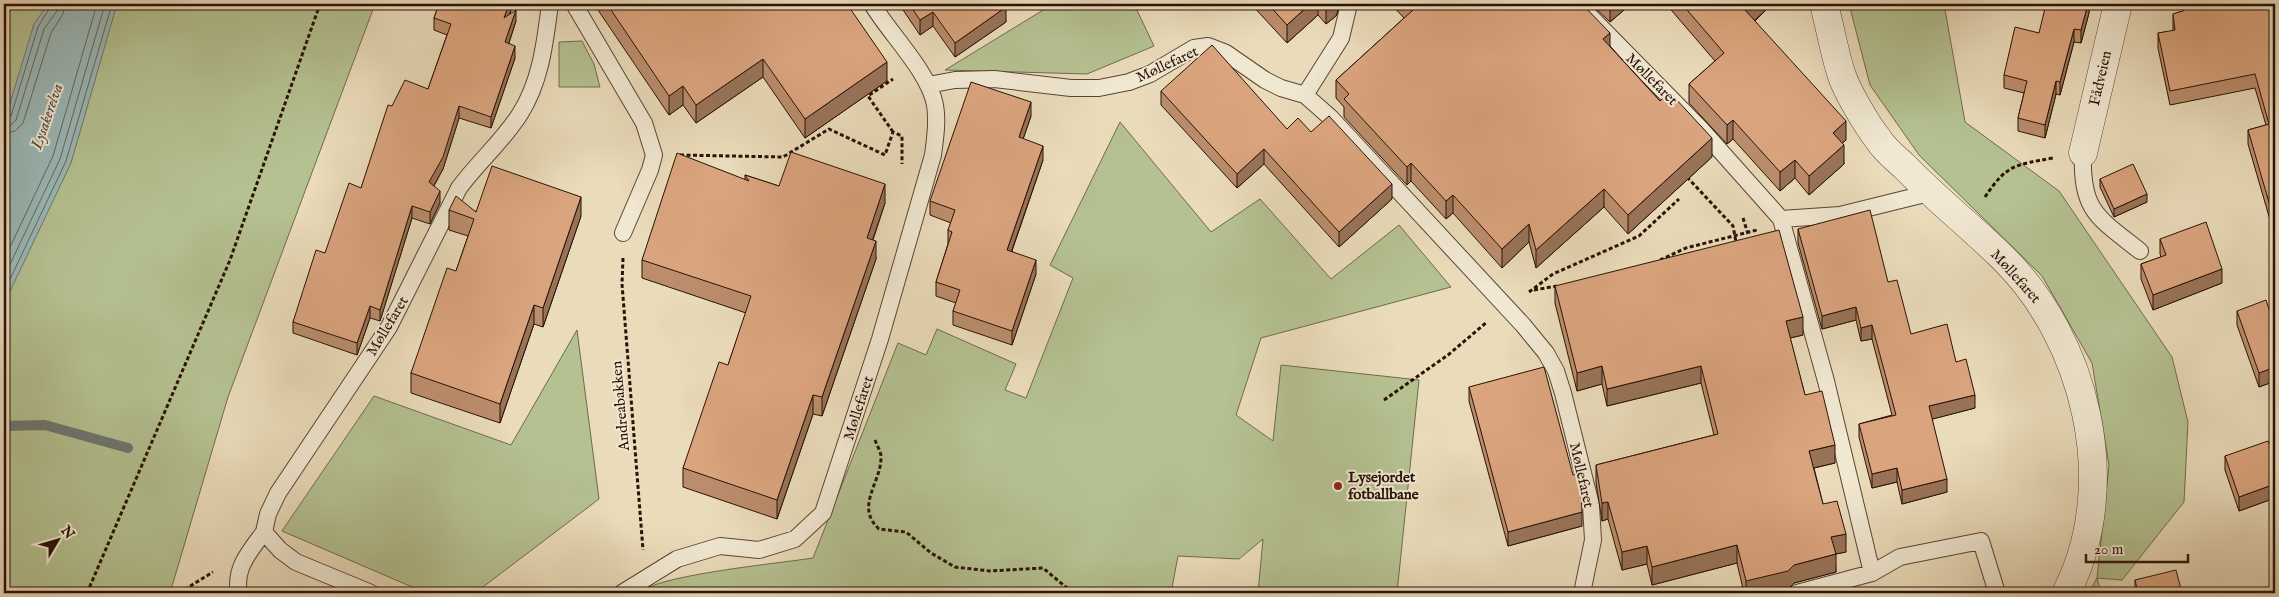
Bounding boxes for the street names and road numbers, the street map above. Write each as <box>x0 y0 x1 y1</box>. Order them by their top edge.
street label: Møllefaret <box>1133 42 1201 87</box>
street label: Møllefaret <box>1621 49 1682 110</box>
street label: Fådveien <box>2085 49 2116 108</box>
street label: Møllefaret <box>1986 245 2045 307</box>
street label: Møllefaret <box>362 293 413 360</box>
street label: Andreabakken <box>607 360 634 453</box>
street label: Møllefaret <box>839 374 878 443</box>
street label: Møllefaret <box>1565 441 1598 510</box>

